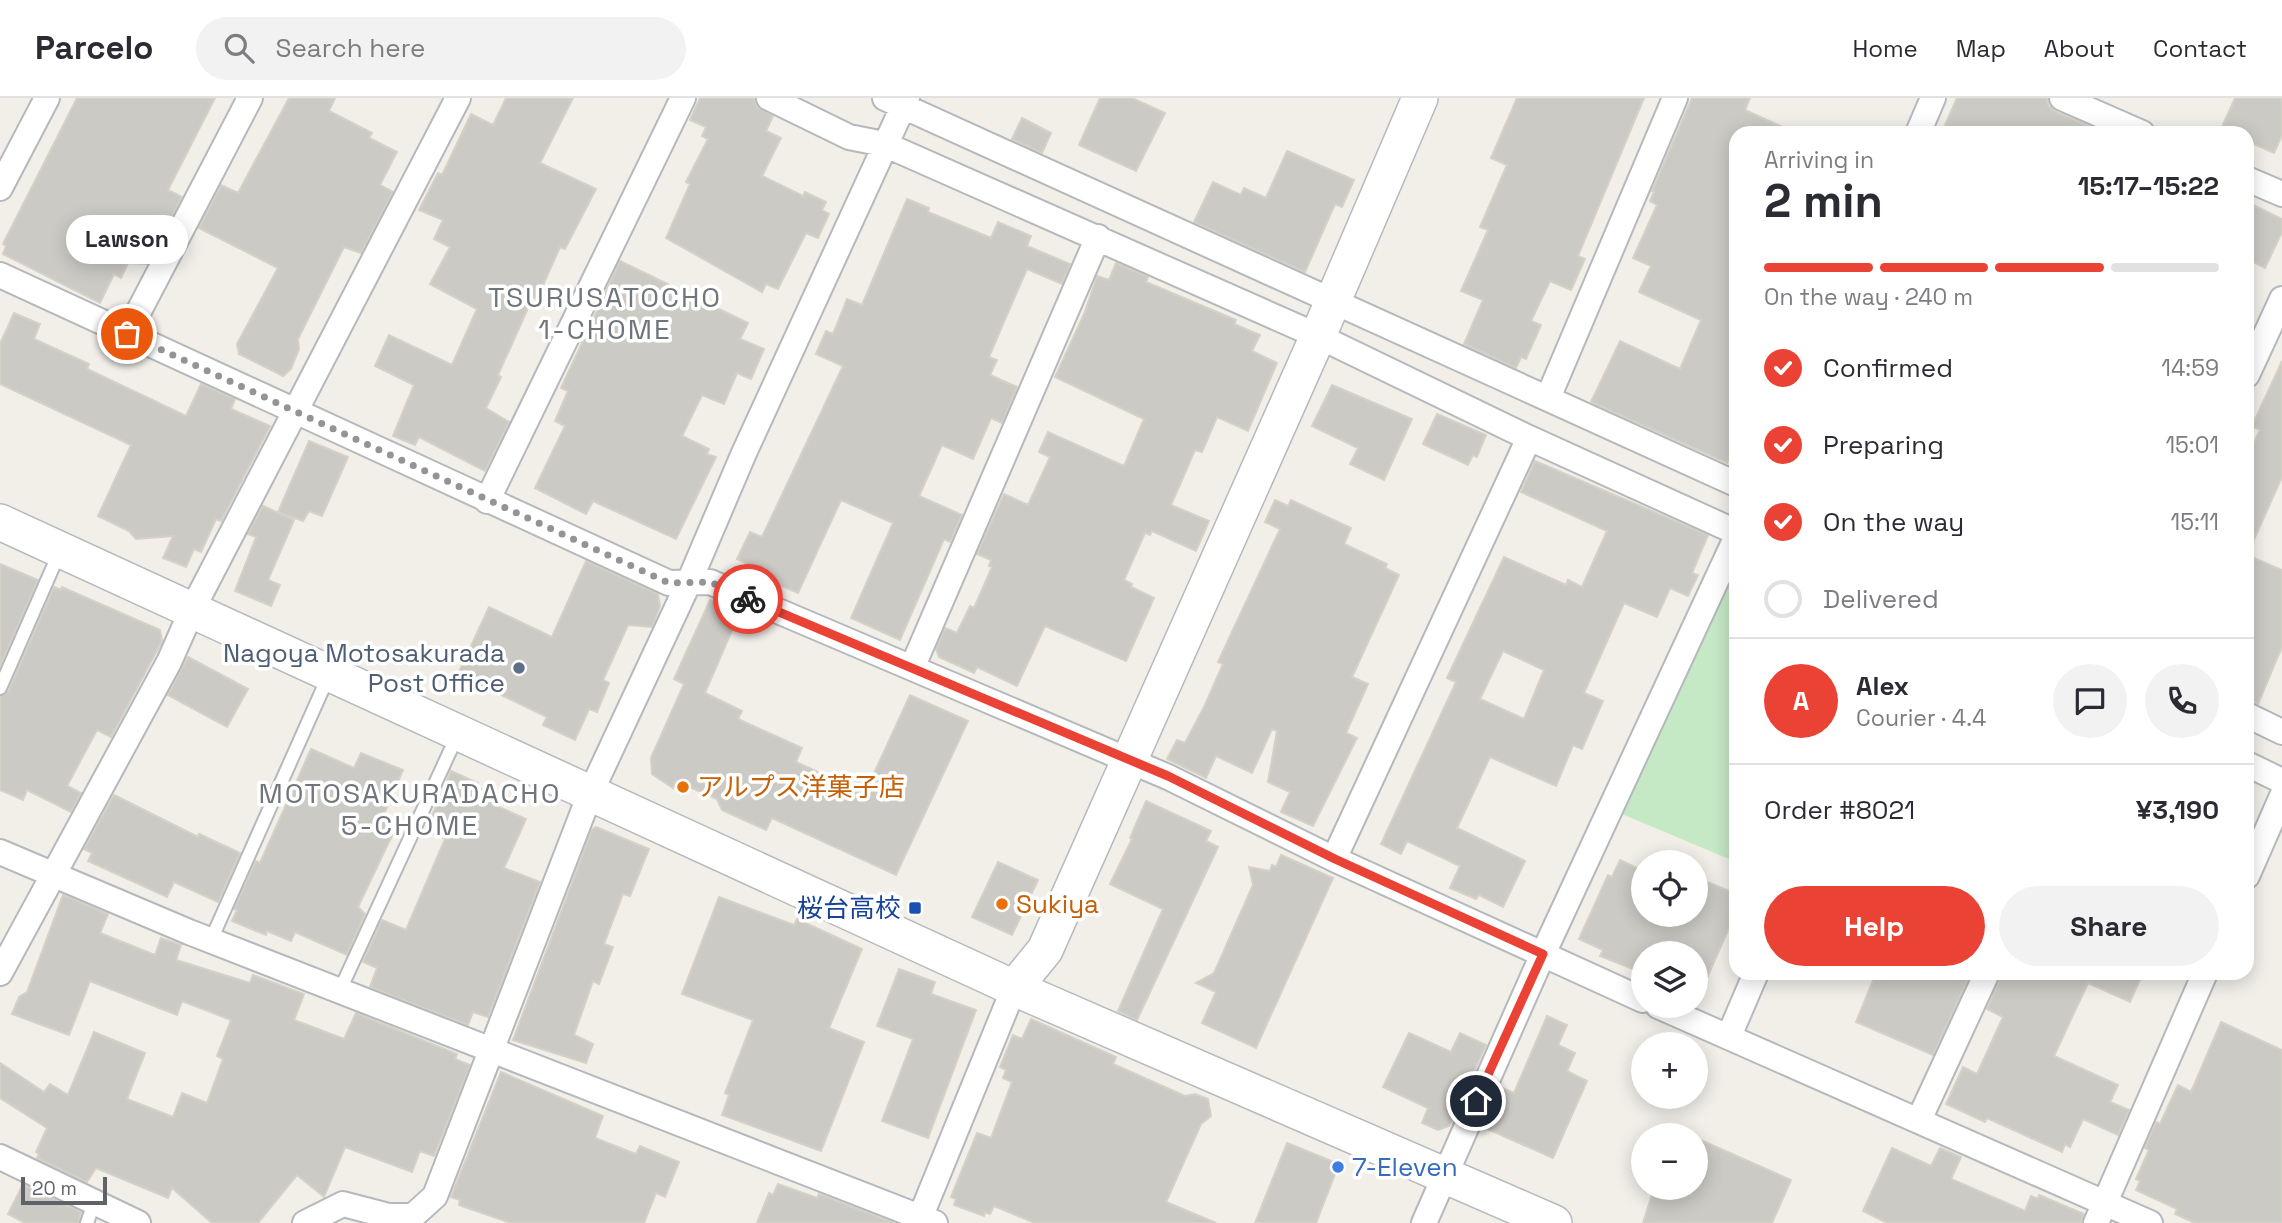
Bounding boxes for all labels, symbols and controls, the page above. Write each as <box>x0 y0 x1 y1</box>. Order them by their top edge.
search box <box>196 17 686 80</box>
text: Parcelo <box>35 27 154 69</box>
icon: search <box>220 29 258 67</box>
text: Search here <box>276 31 425 65</box>
text: Home <box>1852 33 1918 64</box>
text: Map <box>1956 33 2006 64</box>
text: About <box>2044 33 2115 64</box>
text: Contact <box>2153 33 2247 64</box>
text: Arriving in <box>1764 145 1874 175</box>
text: 15:17–15:22 <box>2078 169 2219 203</box>
text: 2 min <box>1764 172 1883 230</box>
callout: Lawson <box>66 215 188 264</box>
text: Lawson <box>85 224 169 254</box>
district label: TSURUSATOCHO 1-CHOME <box>488 279 722 347</box>
text: On the way · 240 m <box>1764 282 1973 312</box>
pin <box>97 304 157 364</box>
icon: bag <box>108 315 146 353</box>
icon: check <box>1764 349 1802 387</box>
text: Confirmed <box>1823 351 1953 385</box>
text: 14:59 <box>2161 353 2219 383</box>
icon: check <box>1764 426 1802 464</box>
text: Preparing <box>1823 428 1944 462</box>
text: 15:01 <box>2165 430 2219 460</box>
icon: check <box>1764 503 1802 541</box>
text: On the way <box>1823 505 1964 539</box>
text: 15:11 <box>2171 507 2219 537</box>
courier <box>713 564 783 634</box>
icon: bike <box>729 580 767 618</box>
text: Delivered <box>1823 582 1939 616</box>
place label: Nagoya Motosakurada Post Office <box>223 636 505 700</box>
marker: Nagoya Motosakurada Post Office <box>511 660 527 676</box>
button: chat <box>2053 664 2127 738</box>
button: phone <box>2145 664 2219 738</box>
text: Alex <box>1856 669 1909 703</box>
text: A <box>1793 684 1809 718</box>
text: Courier · 4.4 <box>1856 703 1986 733</box>
place label: アルプス洋菓子店 <box>697 770 905 804</box>
district label: MOTOSAKURADACHO 5-CHOME <box>259 775 561 843</box>
marker: アルプス洋菓子店 <box>675 779 691 795</box>
text: Order #8021 <box>1764 793 1915 827</box>
text: ¥3,190 <box>2136 793 2219 827</box>
map controls <box>1631 850 1708 1200</box>
button: locate <box>1631 850 1708 927</box>
button: Help <box>1764 886 1985 966</box>
button: Share <box>1999 886 2219 966</box>
place label: Sukiya <box>1016 887 1099 921</box>
place label: 桜台高校 <box>797 891 901 925</box>
marker: Sukiya <box>994 896 1010 912</box>
marker: 桜台高校 <box>907 900 923 916</box>
button: layers <box>1631 941 1708 1018</box>
button: + <box>1631 1032 1708 1109</box>
pin <box>1446 1071 1506 1131</box>
icon: home <box>1457 1082 1495 1120</box>
button: − <box>1631 1123 1708 1200</box>
place label: 7-Eleven <box>1352 1150 1458 1184</box>
marker: 7-Eleven <box>1330 1159 1346 1175</box>
scale bar <box>21 1174 107 1206</box>
text: 20 m <box>32 1176 77 1201</box>

